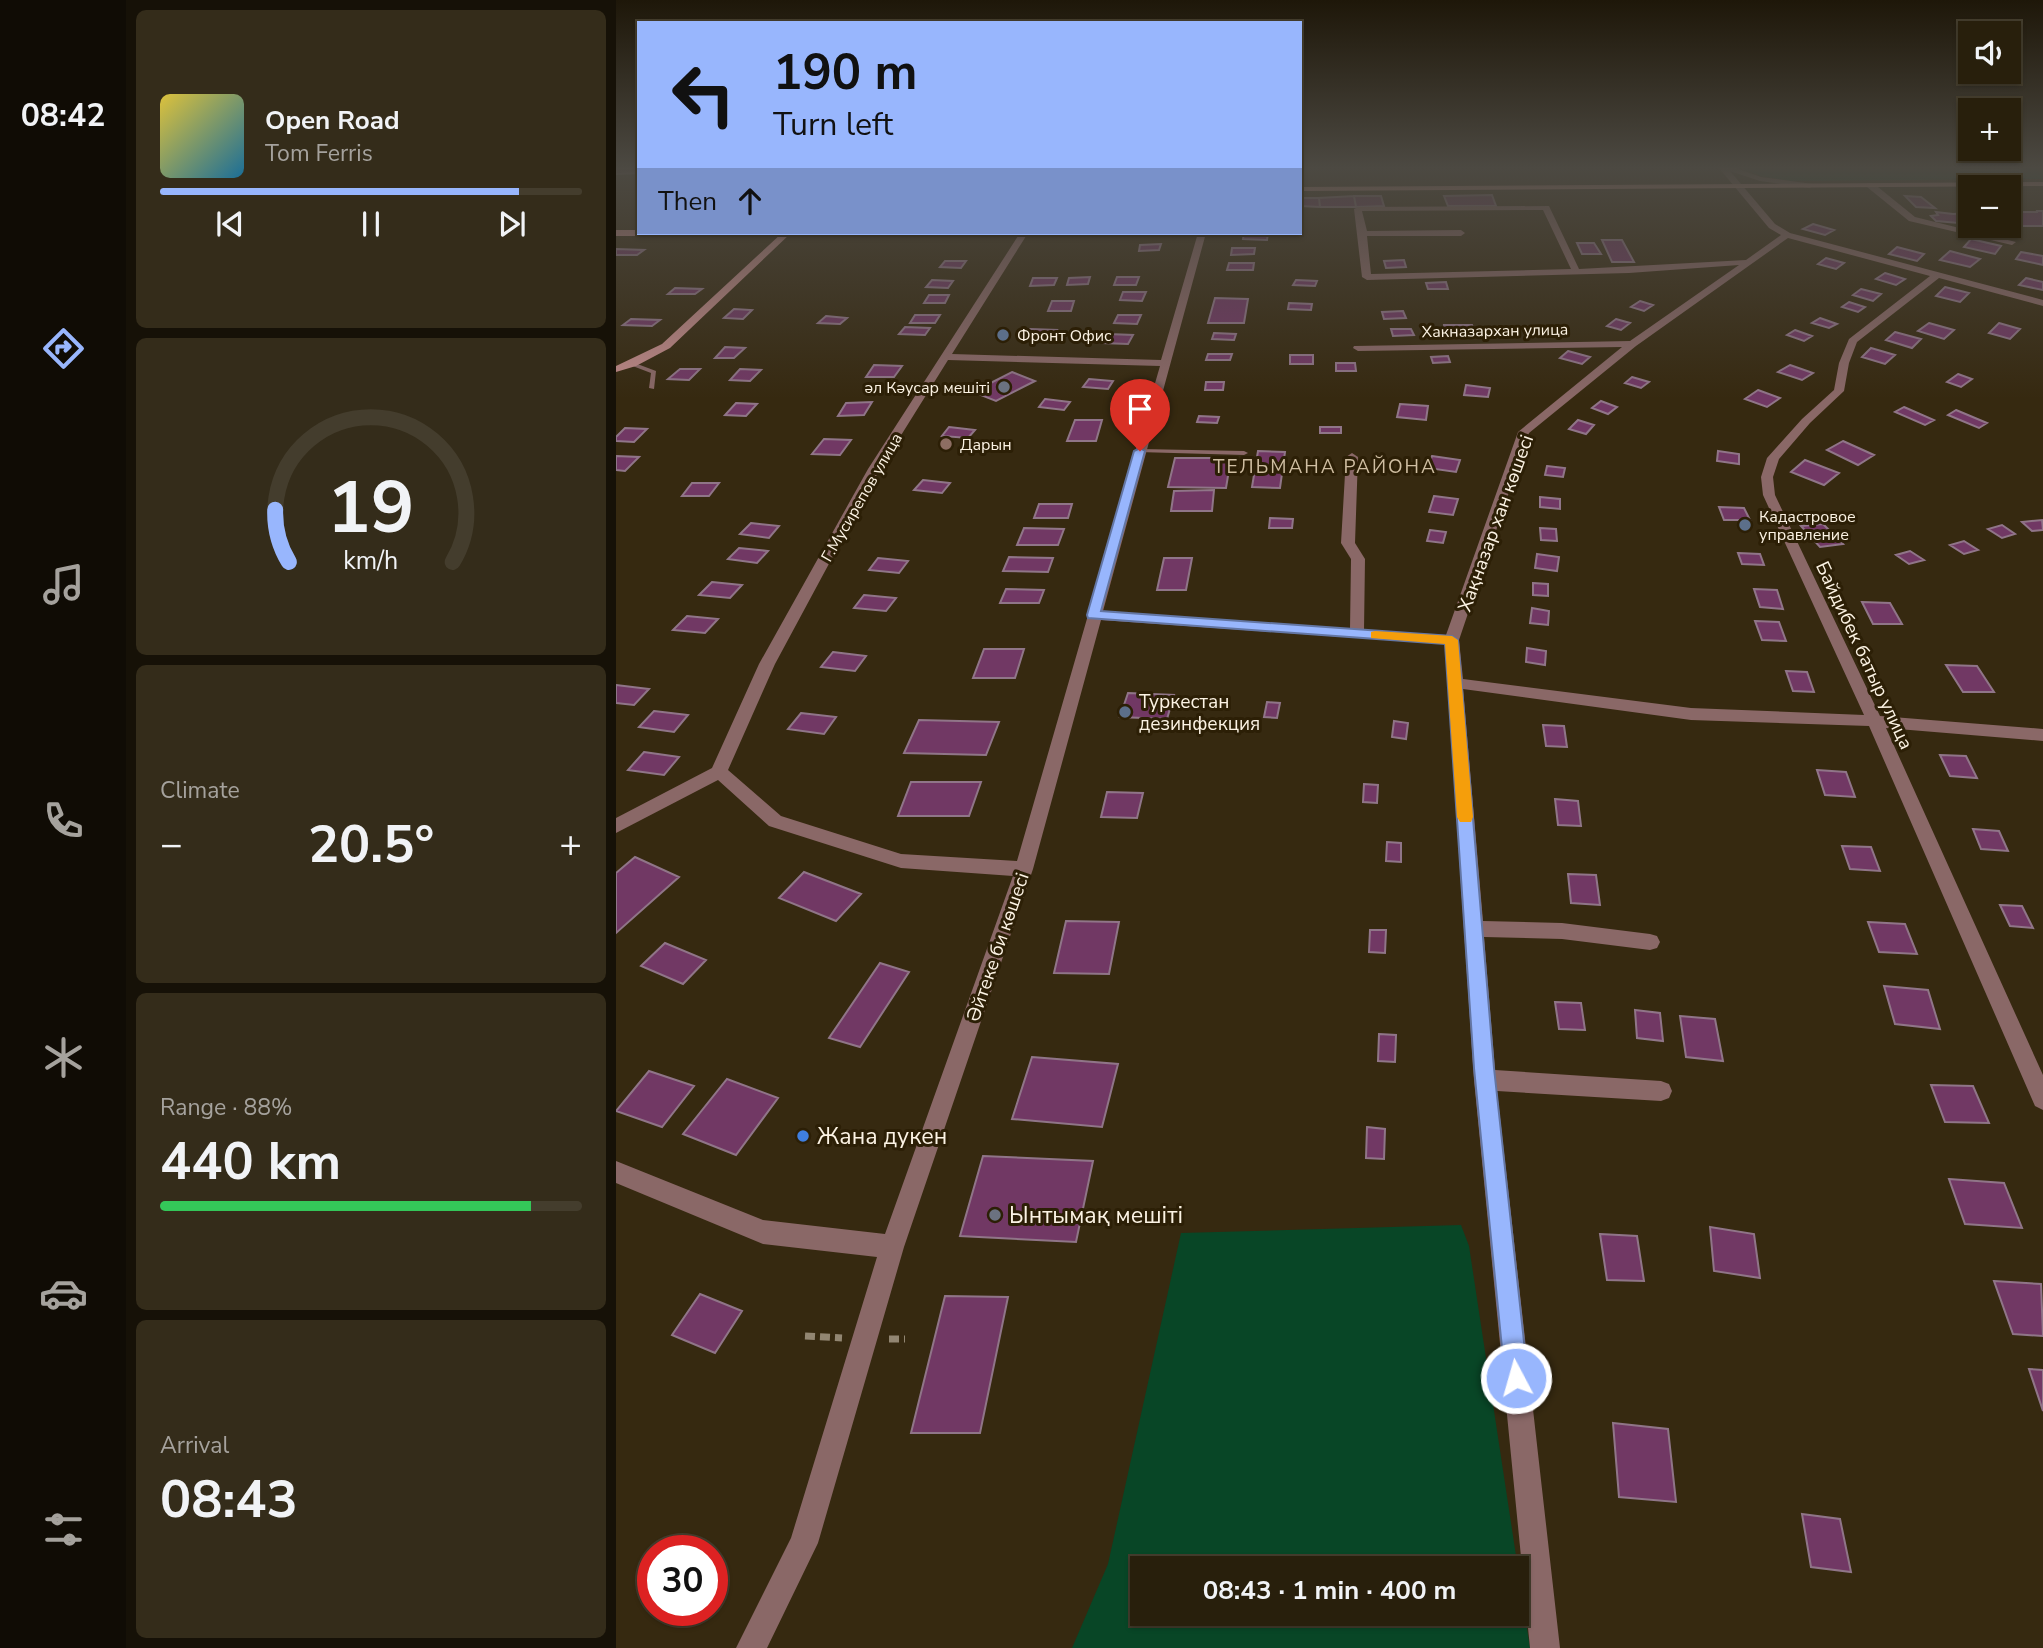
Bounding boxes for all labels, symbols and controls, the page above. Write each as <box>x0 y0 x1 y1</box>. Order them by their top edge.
map controls <box>1958 21 2021 238</box>
button: sound <box>1958 21 2021 84</box>
text: 190 m <box>773 39 917 106</box>
icon: left <box>658 49 749 140</box>
text: 08:42 <box>21 94 105 137</box>
button: + <box>1958 98 2021 161</box>
text: Open Road <box>265 103 400 138</box>
text: Turn left <box>773 103 893 146</box>
text: Tom Ferris <box>265 138 373 169</box>
button: − <box>1958 175 2021 238</box>
icon: ahead <box>731 182 769 220</box>
text: Then <box>658 184 717 219</box>
icon: previous <box>211 205 249 243</box>
icon: pause <box>352 205 390 243</box>
icon: next <box>493 205 531 243</box>
street label: Хакназархан улица <box>1422 319 1568 343</box>
icon: directions <box>39 324 88 373</box>
place label: Фронт Офис <box>1017 325 1112 347</box>
marker: Фронт Офис <box>995 327 1011 343</box>
place label: әл Кәусар мешіті <box>865 377 990 399</box>
marker: әл Кәусар мешіті <box>996 379 1012 395</box>
pin <box>1110 379 1170 451</box>
icon: arrive <box>1121 390 1159 428</box>
street label: Г.Мусирепов улица <box>816 429 908 566</box>
street label: Хақназар хан көшесі <box>1452 431 1540 616</box>
place label: Дарын <box>960 434 1012 456</box>
marker: Дарын <box>938 436 954 452</box>
district label: ТЕЛЬМАНА РАЙОНА <box>1213 454 1437 480</box>
text: 19 <box>327 459 415 559</box>
place label: Кадастровое управление <box>1759 506 1856 546</box>
marker: Кадастровое управление <box>1737 517 1753 533</box>
text: km/h <box>343 544 399 578</box>
street label: Байдибек батыр улица <box>1809 557 1919 754</box>
icon: music <box>39 560 88 609</box>
place label: Туркестан дезинфекция <box>1139 689 1260 737</box>
marker: Туркестан дезинфекция <box>1117 704 1133 720</box>
text: Climate <box>160 775 240 806</box>
icon: phone <box>39 796 88 845</box>
text: 20.5° <box>308 809 434 880</box>
text: − <box>160 819 183 870</box>
text: + <box>559 819 582 870</box>
street label: Әйтеке би көшесі <box>960 869 1036 1025</box>
icon: climate <box>39 1033 88 1082</box>
text: Range · 88% <box>160 1092 292 1123</box>
place label: Жана дукен <box>817 1121 947 1152</box>
text: 440 km <box>160 1126 341 1197</box>
marker: Жана дукен <box>795 1128 811 1144</box>
place label: Ынтымақ мешіті <box>1009 1200 1183 1231</box>
marker: Ынтымақ мешіті <box>987 1207 1003 1223</box>
icon: car <box>39 1269 88 1318</box>
position arrow <box>1479 1341 1553 1415</box>
text: Arrival <box>160 1430 229 1461</box>
text: 08:43 <box>160 1464 298 1535</box>
icon: filters <box>39 1505 88 1554</box>
speed limit sign: 30 <box>637 1535 728 1626</box>
text: 08:43 · 1 min · 400 m <box>1203 1573 1456 1608</box>

